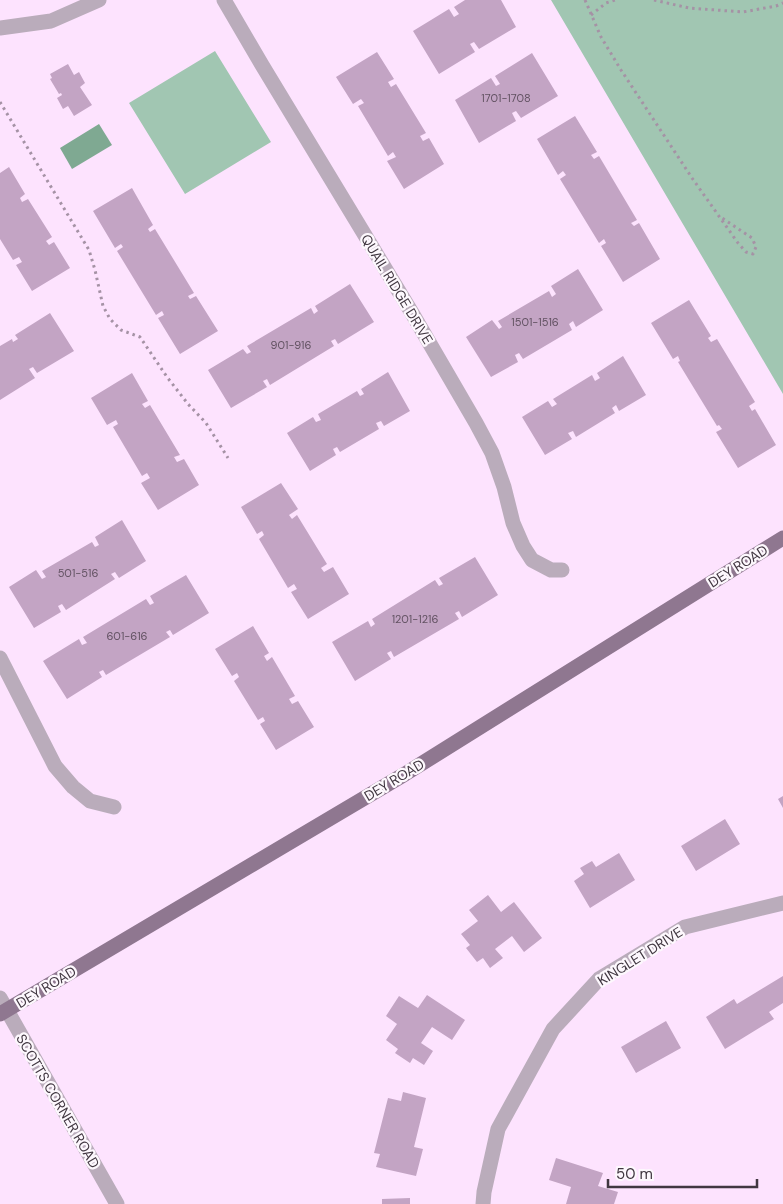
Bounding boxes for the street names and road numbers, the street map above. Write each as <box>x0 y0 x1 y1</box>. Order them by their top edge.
street label: QUAIL RIDGE DRIVE <box>357 231 437 347</box>
street label: DEY ROAD <box>705 541 771 591</box>
street label: DEY ROAD <box>361 755 427 805</box>
street label: KINGLET DRIVE <box>594 923 686 989</box>
street label: DEY ROAD <box>13 962 79 1012</box>
street label: SCOTTS CORNER ROAD <box>12 1031 104 1171</box>

